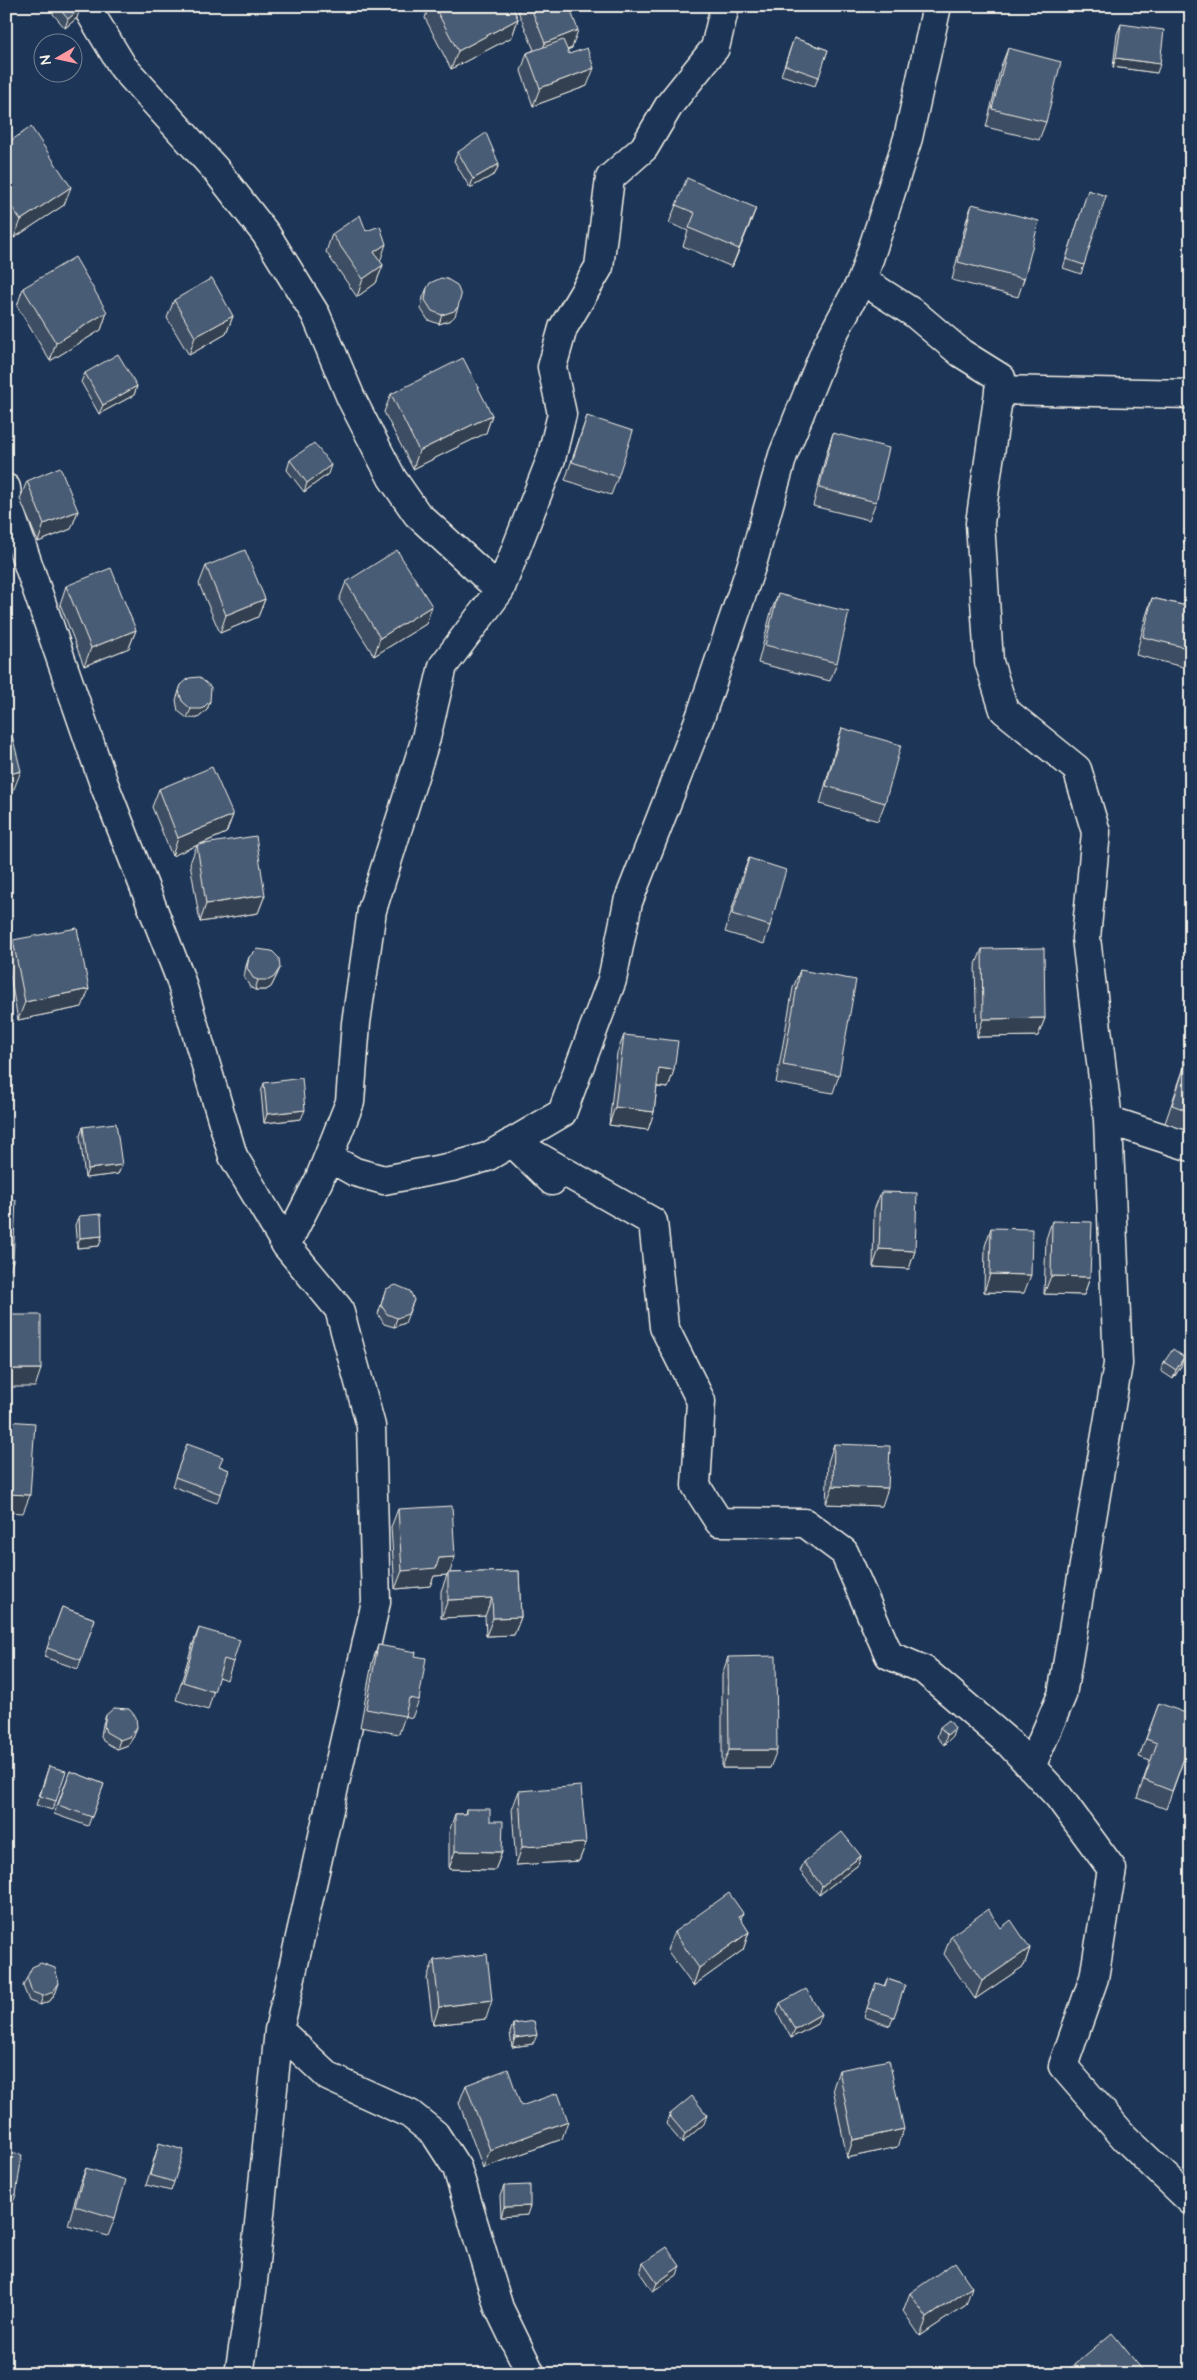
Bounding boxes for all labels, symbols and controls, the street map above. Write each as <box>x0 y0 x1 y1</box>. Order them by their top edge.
north arrow <box>32 32 82 82</box>
text: N <box>36 54 57 66</box>

